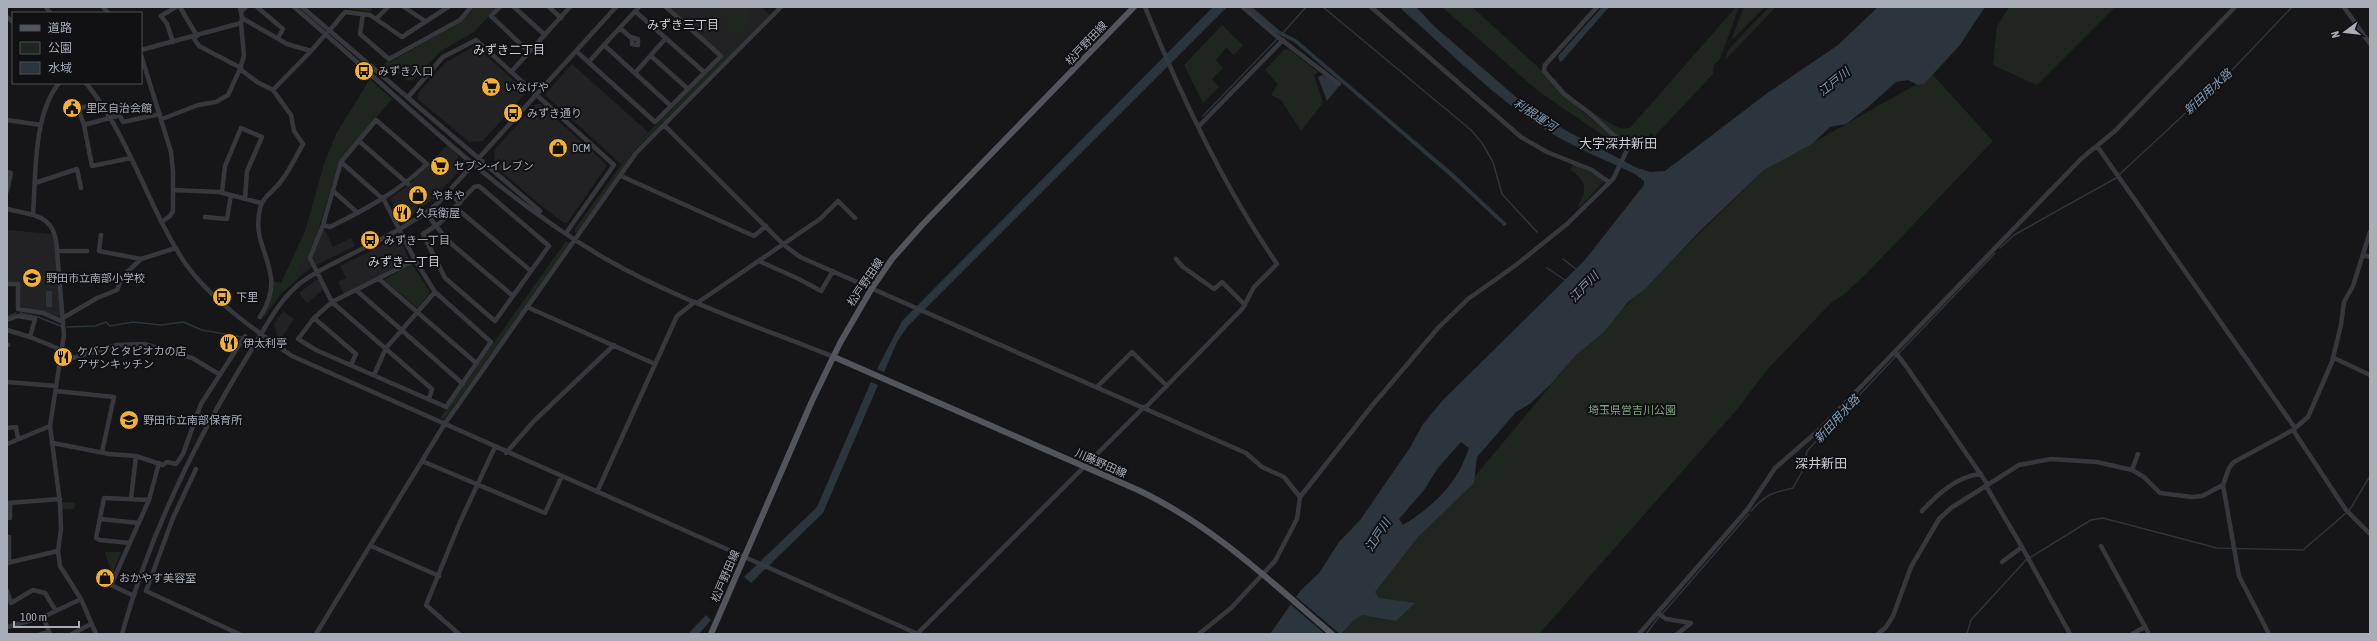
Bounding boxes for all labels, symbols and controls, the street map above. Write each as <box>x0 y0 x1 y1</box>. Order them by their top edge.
legend <box>12 12 142 84</box>
north arrow <box>2325 12 2365 52</box>
district label: みずき三丁目 <box>647 18 719 32</box>
street label: 松戸野田線 <box>1063 19 1109 67</box>
text: 道路 <box>48 21 72 35</box>
text: N <box>2329 30 2342 39</box>
text: 公園 <box>48 41 72 55</box>
district label: みずき二丁目 <box>473 43 545 57</box>
bus stop icon: みずき入口 <box>353 60 375 82</box>
text: 水域 <box>48 61 72 75</box>
water label: 江戸川 <box>1816 64 1854 99</box>
place label: みずき入口 <box>378 65 433 77</box>
water label: 新田用水路 <box>2181 66 2235 118</box>
supermarket icon: いなげや <box>480 76 502 98</box>
place label: いなげや <box>505 81 549 93</box>
water label: 利根運河 <box>1511 96 1561 135</box>
public building icon: 里区自治会館 <box>61 97 83 119</box>
place label: 里区自治会館 <box>86 102 152 114</box>
bus stop icon: みずき通り <box>502 102 524 124</box>
place label: みずき通り <box>527 107 582 119</box>
district label: 大字深井新田 <box>1579 136 1657 151</box>
shop icon: DCM <box>547 137 569 159</box>
place label: DCM <box>572 142 590 154</box>
supermarket icon: セブン-イレブン <box>429 155 451 177</box>
place label: セブン-イレブン <box>454 160 534 172</box>
shop icon: やまや <box>407 184 429 206</box>
place label: やまや <box>432 189 465 201</box>
restaurant icon: 久兵衛屋 <box>391 202 413 224</box>
place label: 久兵衛屋 <box>416 207 460 219</box>
bus stop icon: みずき一丁目 <box>359 229 381 251</box>
place label: みずき一丁目 <box>384 234 450 246</box>
district label: みずき一丁目 <box>368 255 440 269</box>
street label: 松戸野田線 <box>845 256 885 308</box>
school or university icon: 野田市立南部小学校 <box>21 267 43 289</box>
water label: 江戸川 <box>1566 268 1603 305</box>
place label: 野田市立南部小学校 <box>46 272 145 284</box>
bus stop icon: 下里 <box>211 286 233 308</box>
place label: 下里 <box>236 291 258 303</box>
restaurant icon: 伊太利亭 <box>218 332 240 354</box>
place label: 伊太利亭 <box>243 337 287 349</box>
place label: ケバブとタピオカの店 アザンキッチン <box>77 345 187 370</box>
restaurant icon: ケバブとタピオカの店 アザンキッチン <box>52 346 74 368</box>
water label: 新田用水路 <box>1811 392 1863 446</box>
park label: 埼玉県営吉川公園 <box>1588 404 1676 416</box>
school or university icon: 野田市立南部保育所 <box>118 409 140 431</box>
place label: 野田市立南部保育所 <box>143 414 243 426</box>
street label: 川藤野田線 <box>1073 446 1129 480</box>
district label: 深井新田 <box>1795 456 1847 471</box>
water label: 江戸川 <box>1362 514 1395 554</box>
street label: 松戸野田線 <box>709 548 741 604</box>
shop icon: おかやす美容室 <box>94 567 116 589</box>
place label: おかやす美容室 <box>119 572 196 584</box>
scale bar <box>14 603 79 629</box>
text: 100 m <box>20 610 47 624</box>

